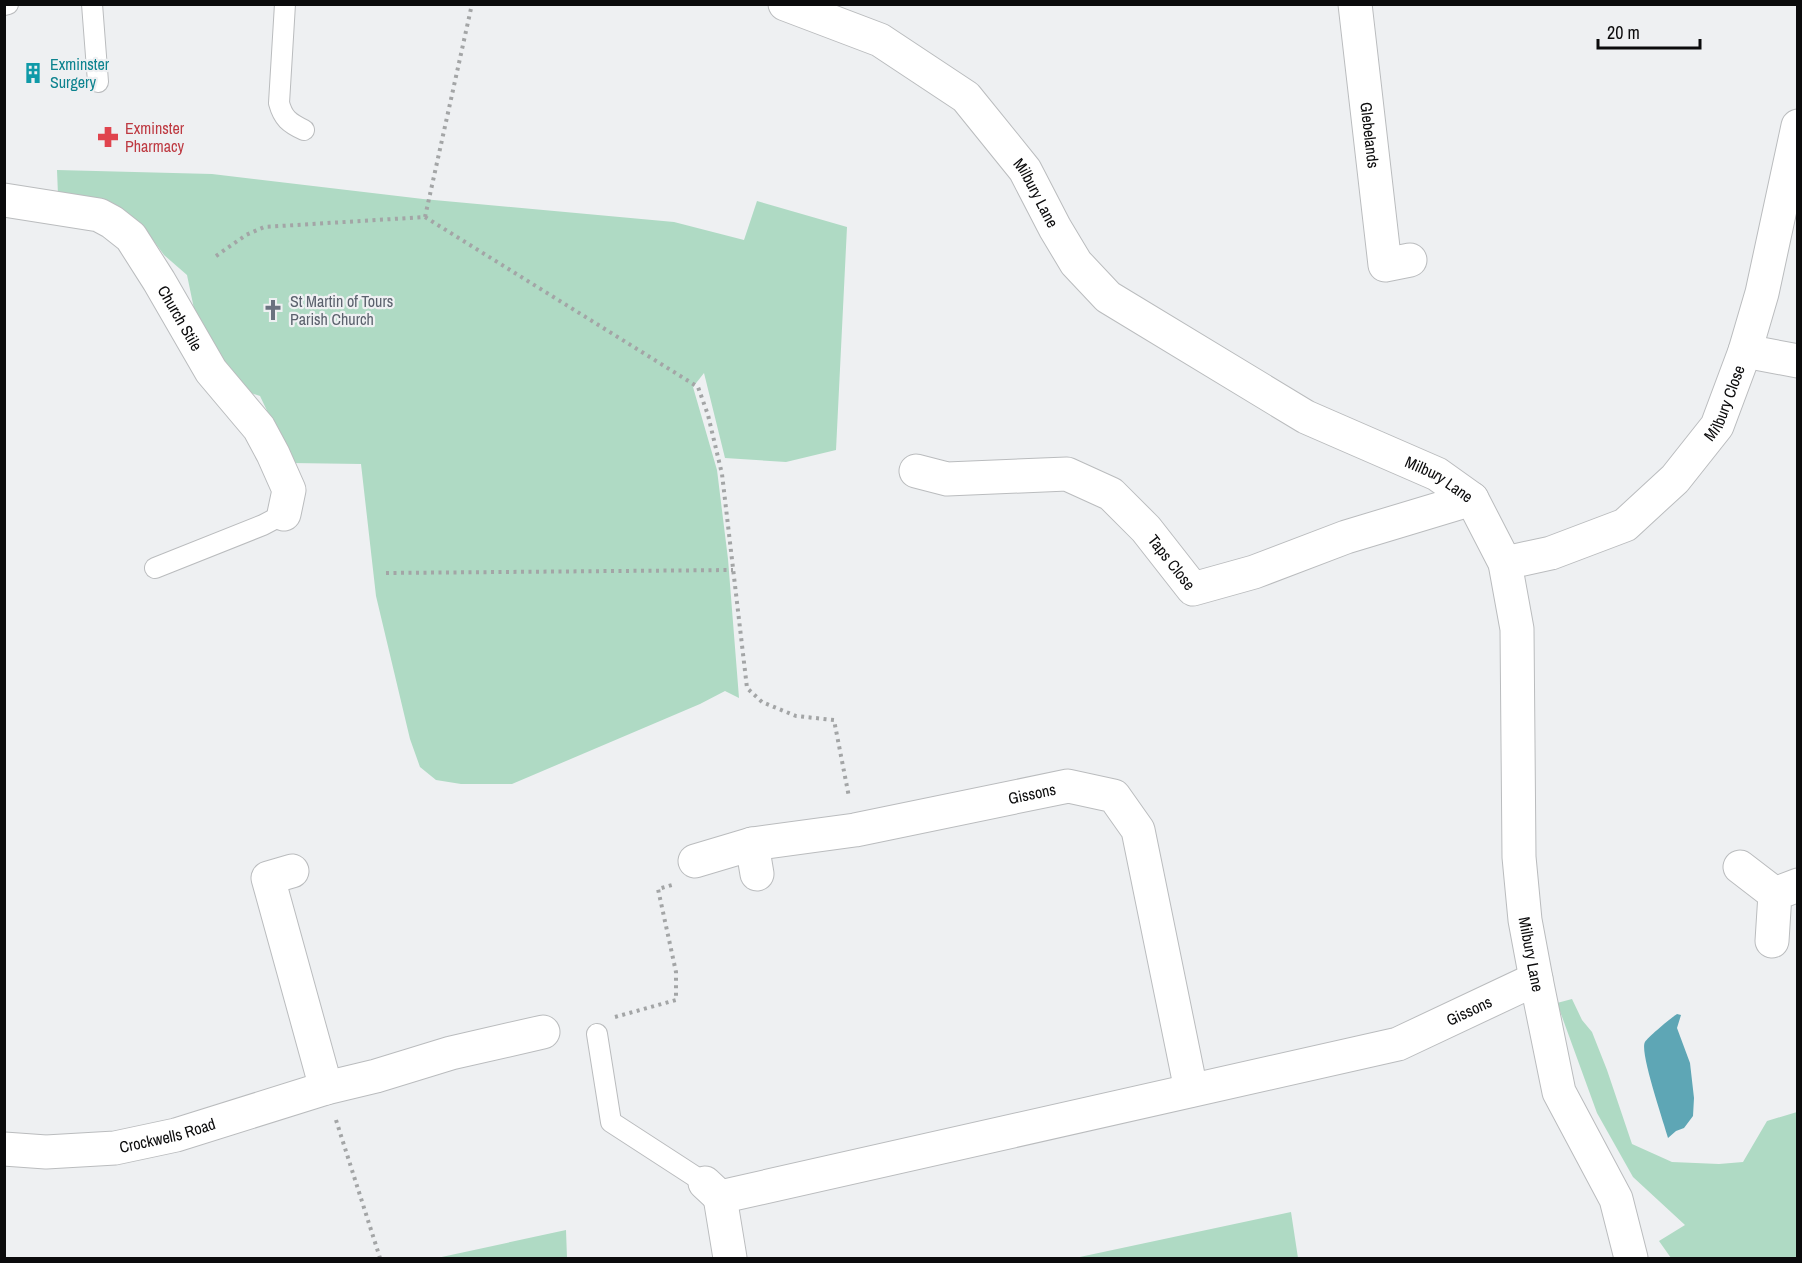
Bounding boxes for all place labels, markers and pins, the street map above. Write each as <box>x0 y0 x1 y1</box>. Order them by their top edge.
place label: Exminster Surgery <box>50 53 110 93</box>
building icon: Exminster Surgery <box>21 61 45 85</box>
place label: Exminster Pharmacy <box>125 117 185 157</box>
pharmacy icon: Exminster Pharmacy <box>96 125 120 149</box>
place label: St Martin of Tours Parish Church <box>290 290 393 330</box>
church icon: St Martin of Tours Parish Church <box>261 298 285 322</box>

